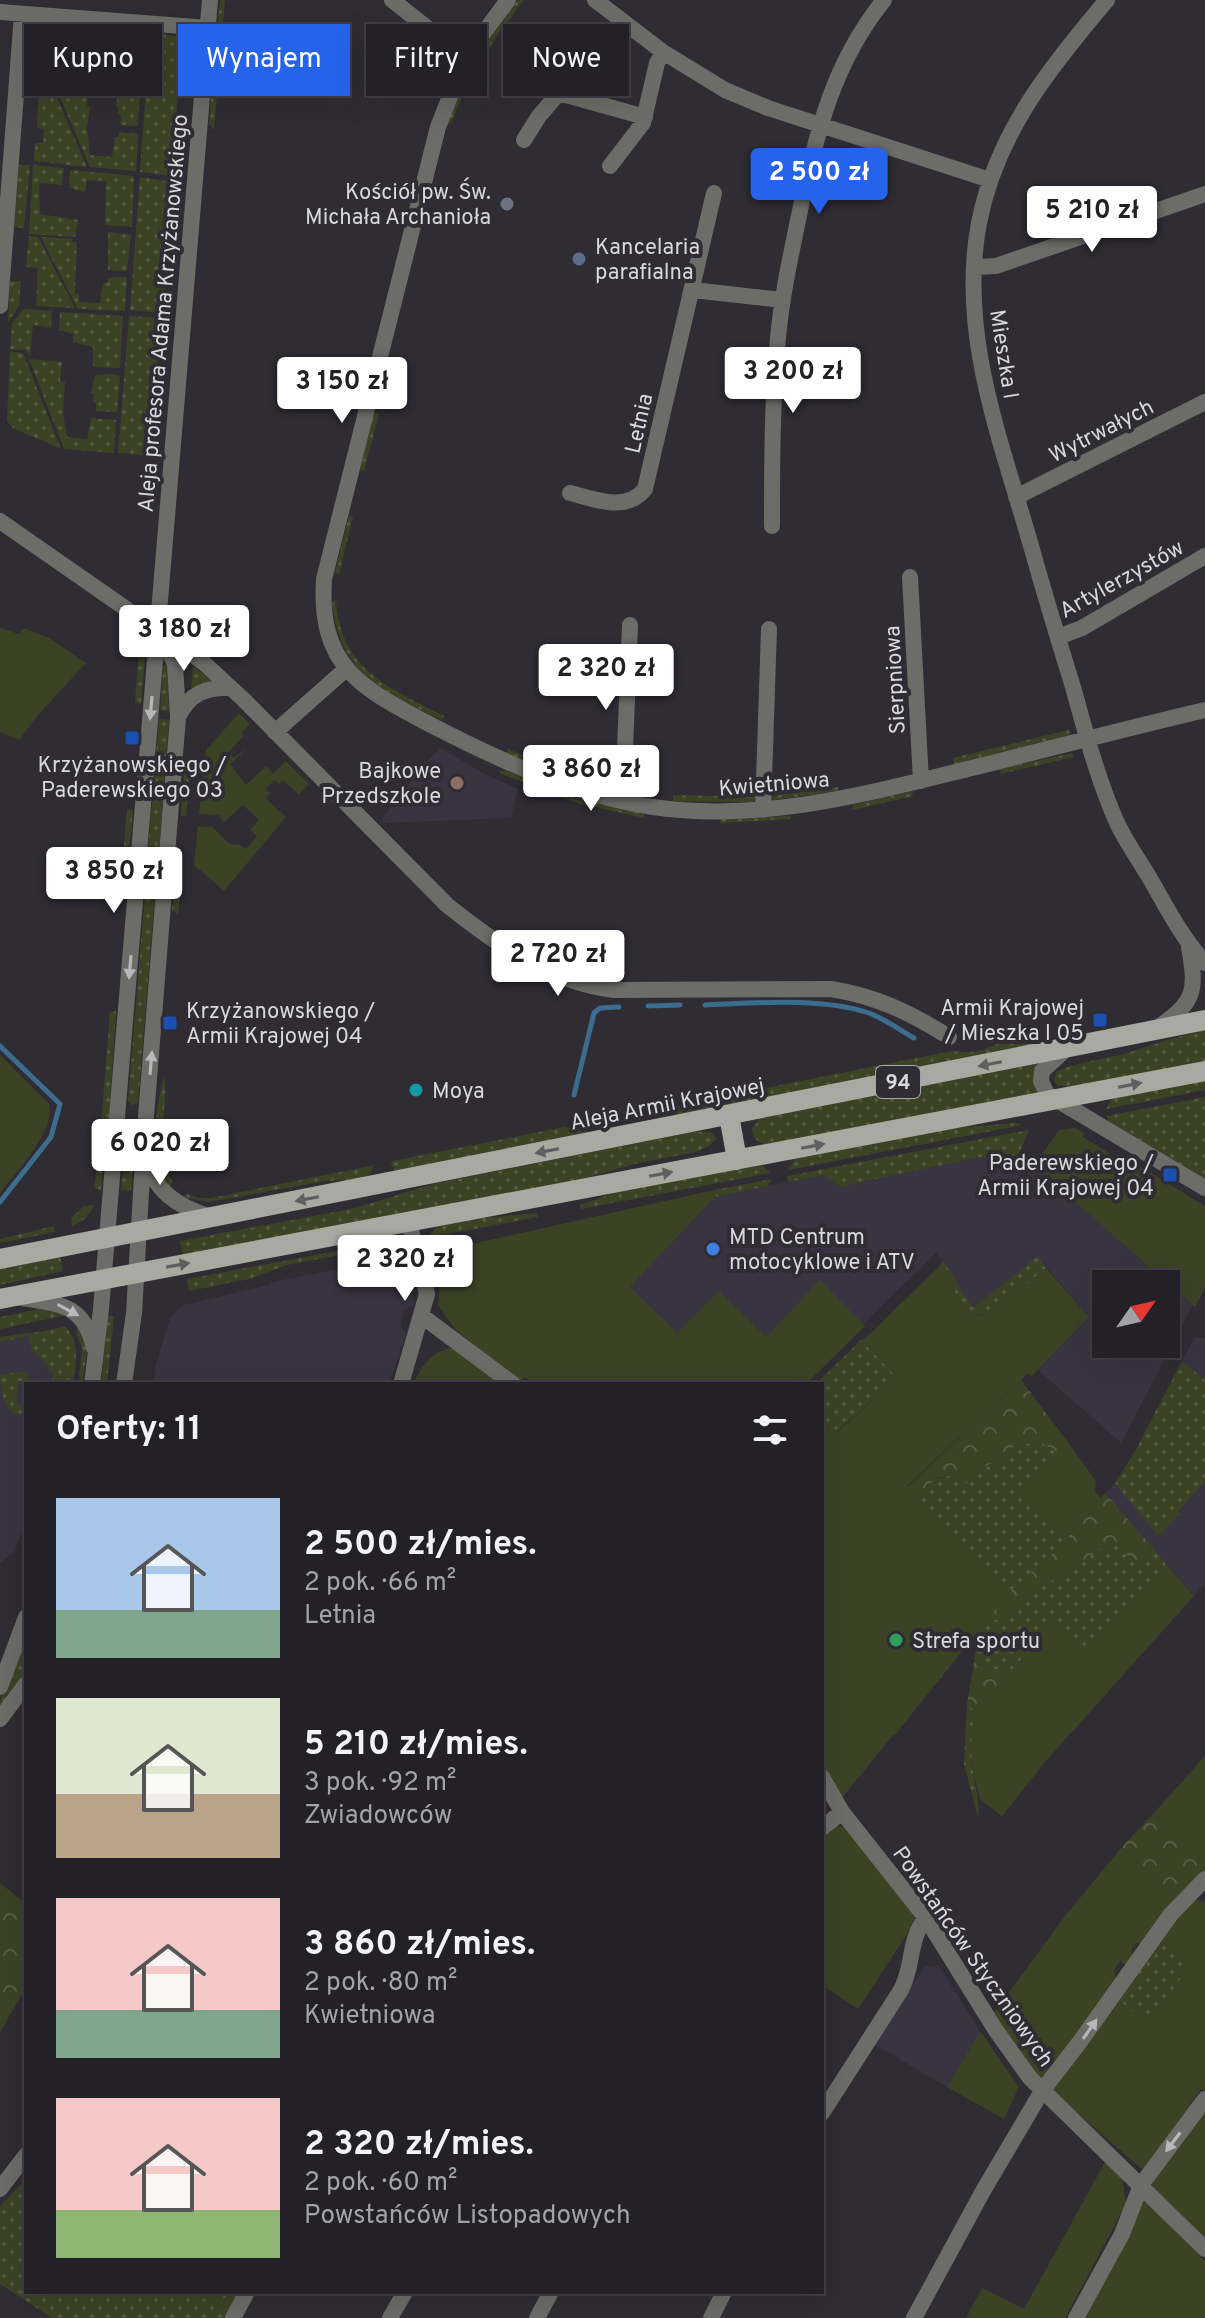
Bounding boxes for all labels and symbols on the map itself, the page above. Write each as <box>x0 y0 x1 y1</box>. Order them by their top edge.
street label: Aleja profesora Adama Krzyżanowskiego <box>134 113 195 513</box>
pin: 2 500 zł <box>736 148 902 216</box>
place label: Kościół pw. Św. Michała Archanioła <box>305 177 491 232</box>
pin: 5 210 zł <box>1009 186 1175 254</box>
marker: Kościół pw. Św. Michała Archanioła <box>498 195 516 213</box>
place label: Kancelaria parafialna <box>595 235 700 287</box>
marker: Kancelaria parafialna <box>570 250 588 268</box>
street label: Mieszka I <box>982 308 1023 401</box>
pin: 3 200 zł <box>710 347 876 415</box>
pin: 3 150 zł <box>259 357 425 425</box>
street label: Letnia <box>620 391 660 456</box>
street label: Wytrwałych <box>1045 394 1159 470</box>
street label: Artylerzystów <box>1055 535 1189 625</box>
pin: 3 180 zł <box>101 605 267 673</box>
street label: Sierpniowa <box>880 625 913 735</box>
pin: 2 320 zł <box>523 644 689 712</box>
one-way arrow <box>144 696 157 721</box>
marker: Krzyżanowskiego / Paderewskiego 03 <box>123 729 141 747</box>
pin: 3 860 zł <box>508 745 674 813</box>
place label: Krzyżanowskiego / Paderewskiego 03 <box>37 753 227 805</box>
place label: Bajkowe Przedszkole <box>321 759 441 811</box>
street label: Kwietniowa <box>718 767 831 804</box>
marker: Bajkowe Przedszkole <box>448 774 466 792</box>
pin: 3 850 zł <box>31 847 197 915</box>
pin: 2 720 zł <box>475 930 641 998</box>
one-way arrow <box>123 955 136 980</box>
place label: Armii Krajowej / Mieszka I 05 <box>940 996 1084 1048</box>
place label: Krzyżanowskiego / Armii Krajowej 04 <box>186 999 375 1051</box>
marker: Armii Krajowej / Mieszka I 05 <box>1091 1011 1109 1029</box>
marker: Krzyżanowskiego / Armii Krajowej 04 <box>161 1014 179 1032</box>
one-way arrow <box>145 1050 158 1075</box>
one-way arrow <box>977 1058 1002 1070</box>
road number: 94 <box>876 1066 920 1098</box>
street label: Aleja Armii Krajowej <box>568 1073 767 1138</box>
place label: Moya <box>432 1079 485 1106</box>
one-way arrow <box>1118 1079 1143 1091</box>
marker: Moya <box>407 1081 425 1099</box>
pin: 6 020 zł <box>77 1119 243 1187</box>
one-way arrow <box>801 1139 826 1151</box>
one-way arrow <box>534 1145 559 1158</box>
place label: Paderewskiego / Armii Krajowej 04 <box>977 1151 1154 1203</box>
marker: Paderewskiego / Armii Krajowej 04 <box>1161 1166 1179 1184</box>
one-way arrow <box>649 1167 674 1179</box>
one-way arrow <box>294 1193 319 1205</box>
place label: MTD Centrum motocyklowe i ATV <box>729 1225 915 1277</box>
pin: 2 320 zł <box>322 1235 488 1303</box>
marker: MTD Centrum motocyklowe i ATV <box>704 1240 722 1258</box>
one-way arrow <box>166 1258 191 1270</box>
north arrow <box>1092 1270 1180 1358</box>
one-way arrow <box>57 1302 79 1316</box>
place label: Strefa sportu <box>912 1629 1040 1656</box>
marker: Strefa sportu <box>887 1631 905 1649</box>
street label: Powstańców Styczniowych <box>885 1842 1059 2073</box>
one-way arrow <box>1082 2018 1097 2039</box>
one-way arrow <box>1165 2131 1181 2153</box>

